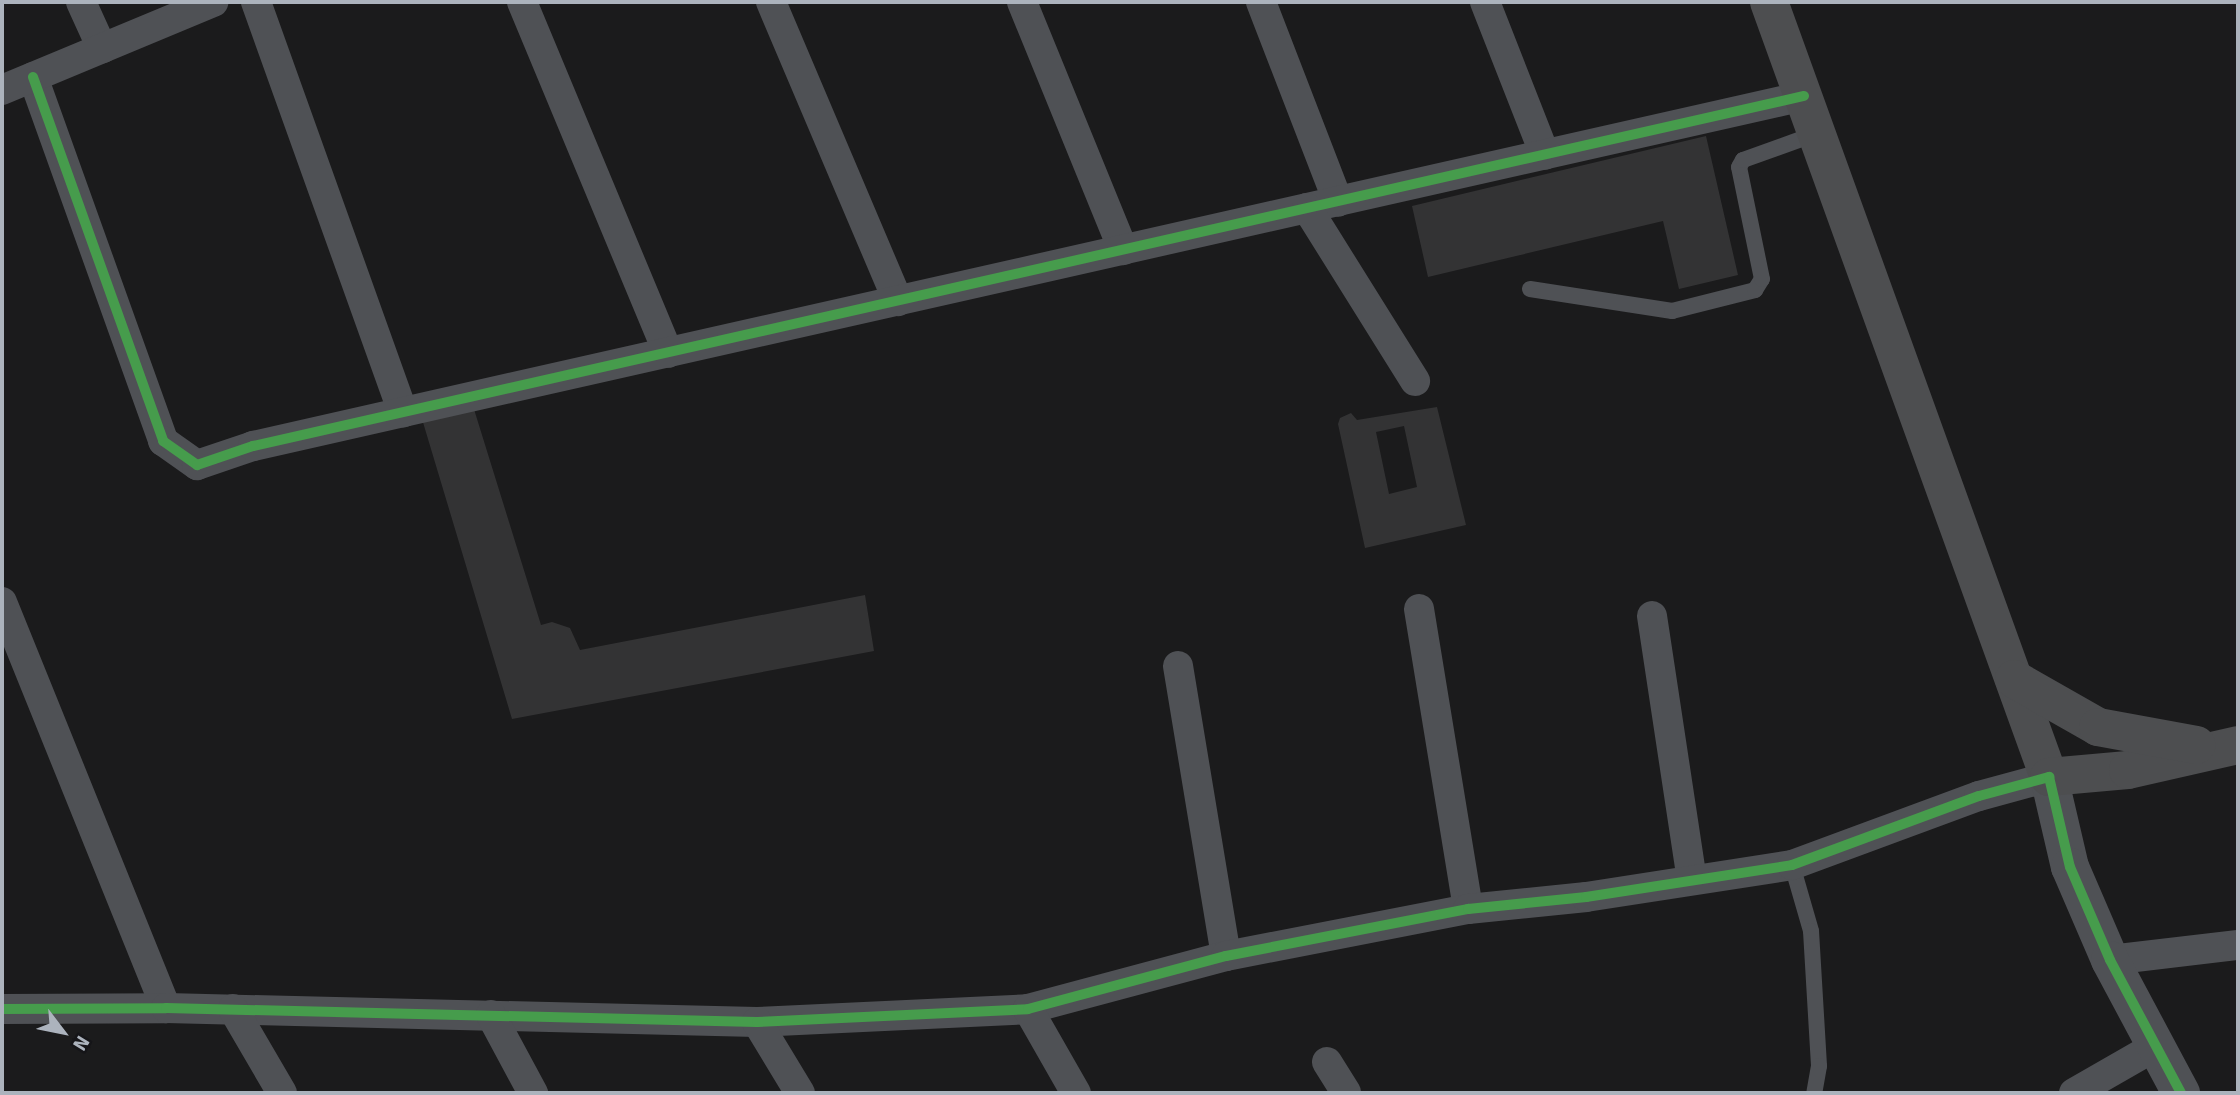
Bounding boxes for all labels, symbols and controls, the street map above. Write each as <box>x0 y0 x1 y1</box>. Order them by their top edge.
north arrow <box>28 997 98 1067</box>
text: N <box>67 1031 94 1055</box>

